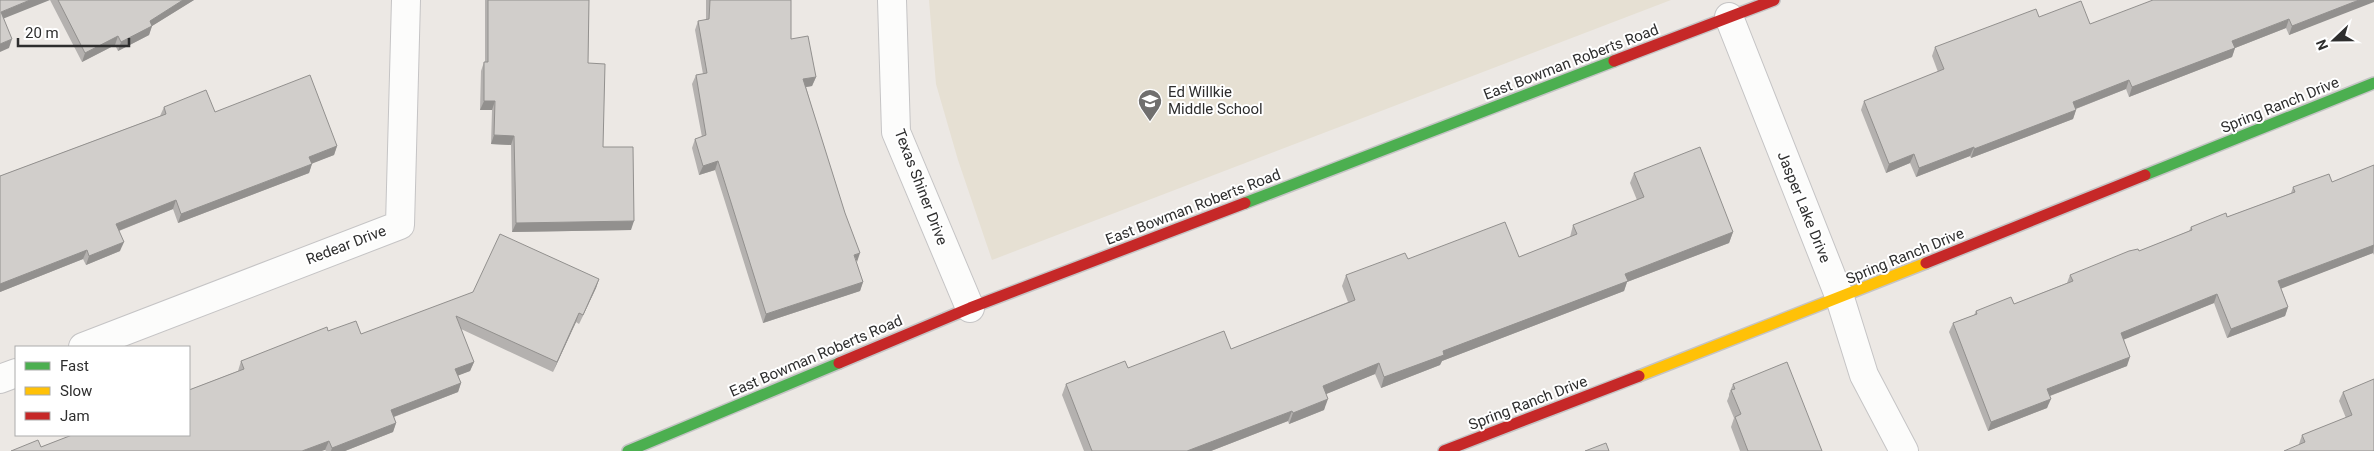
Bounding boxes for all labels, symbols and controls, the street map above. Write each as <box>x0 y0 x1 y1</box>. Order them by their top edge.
scale bar <box>18 15 129 47</box>
north arrow <box>2309 15 2359 65</box>
street label: East Bowman Roberts Road <box>1481 20 1661 104</box>
text: 20 m <box>25 24 59 42</box>
text: N <box>2313 37 2331 52</box>
street label: Spring Ranch Drive <box>2218 73 2342 137</box>
place label: Ed Willkie Middle School <box>1168 83 1263 118</box>
school or university icon: Ed Willkie Middle School <box>1137 88 1163 122</box>
street label: Texas Shiner Drive <box>891 126 951 248</box>
street label: Jasper Lake Drive <box>1773 149 1835 265</box>
street label: East Bowman Roberts Road <box>1103 165 1283 249</box>
street label: Redear Drive <box>303 221 389 269</box>
street label: Spring Ranch Drive <box>1843 224 1967 288</box>
street label: East Bowman Roberts Road <box>727 311 905 401</box>
legend <box>15 346 190 436</box>
text: Fast <box>60 357 89 375</box>
street label: Spring Ranch Drive <box>1466 372 1590 434</box>
text: Slow <box>60 382 92 400</box>
text: Jam <box>60 407 90 425</box>

